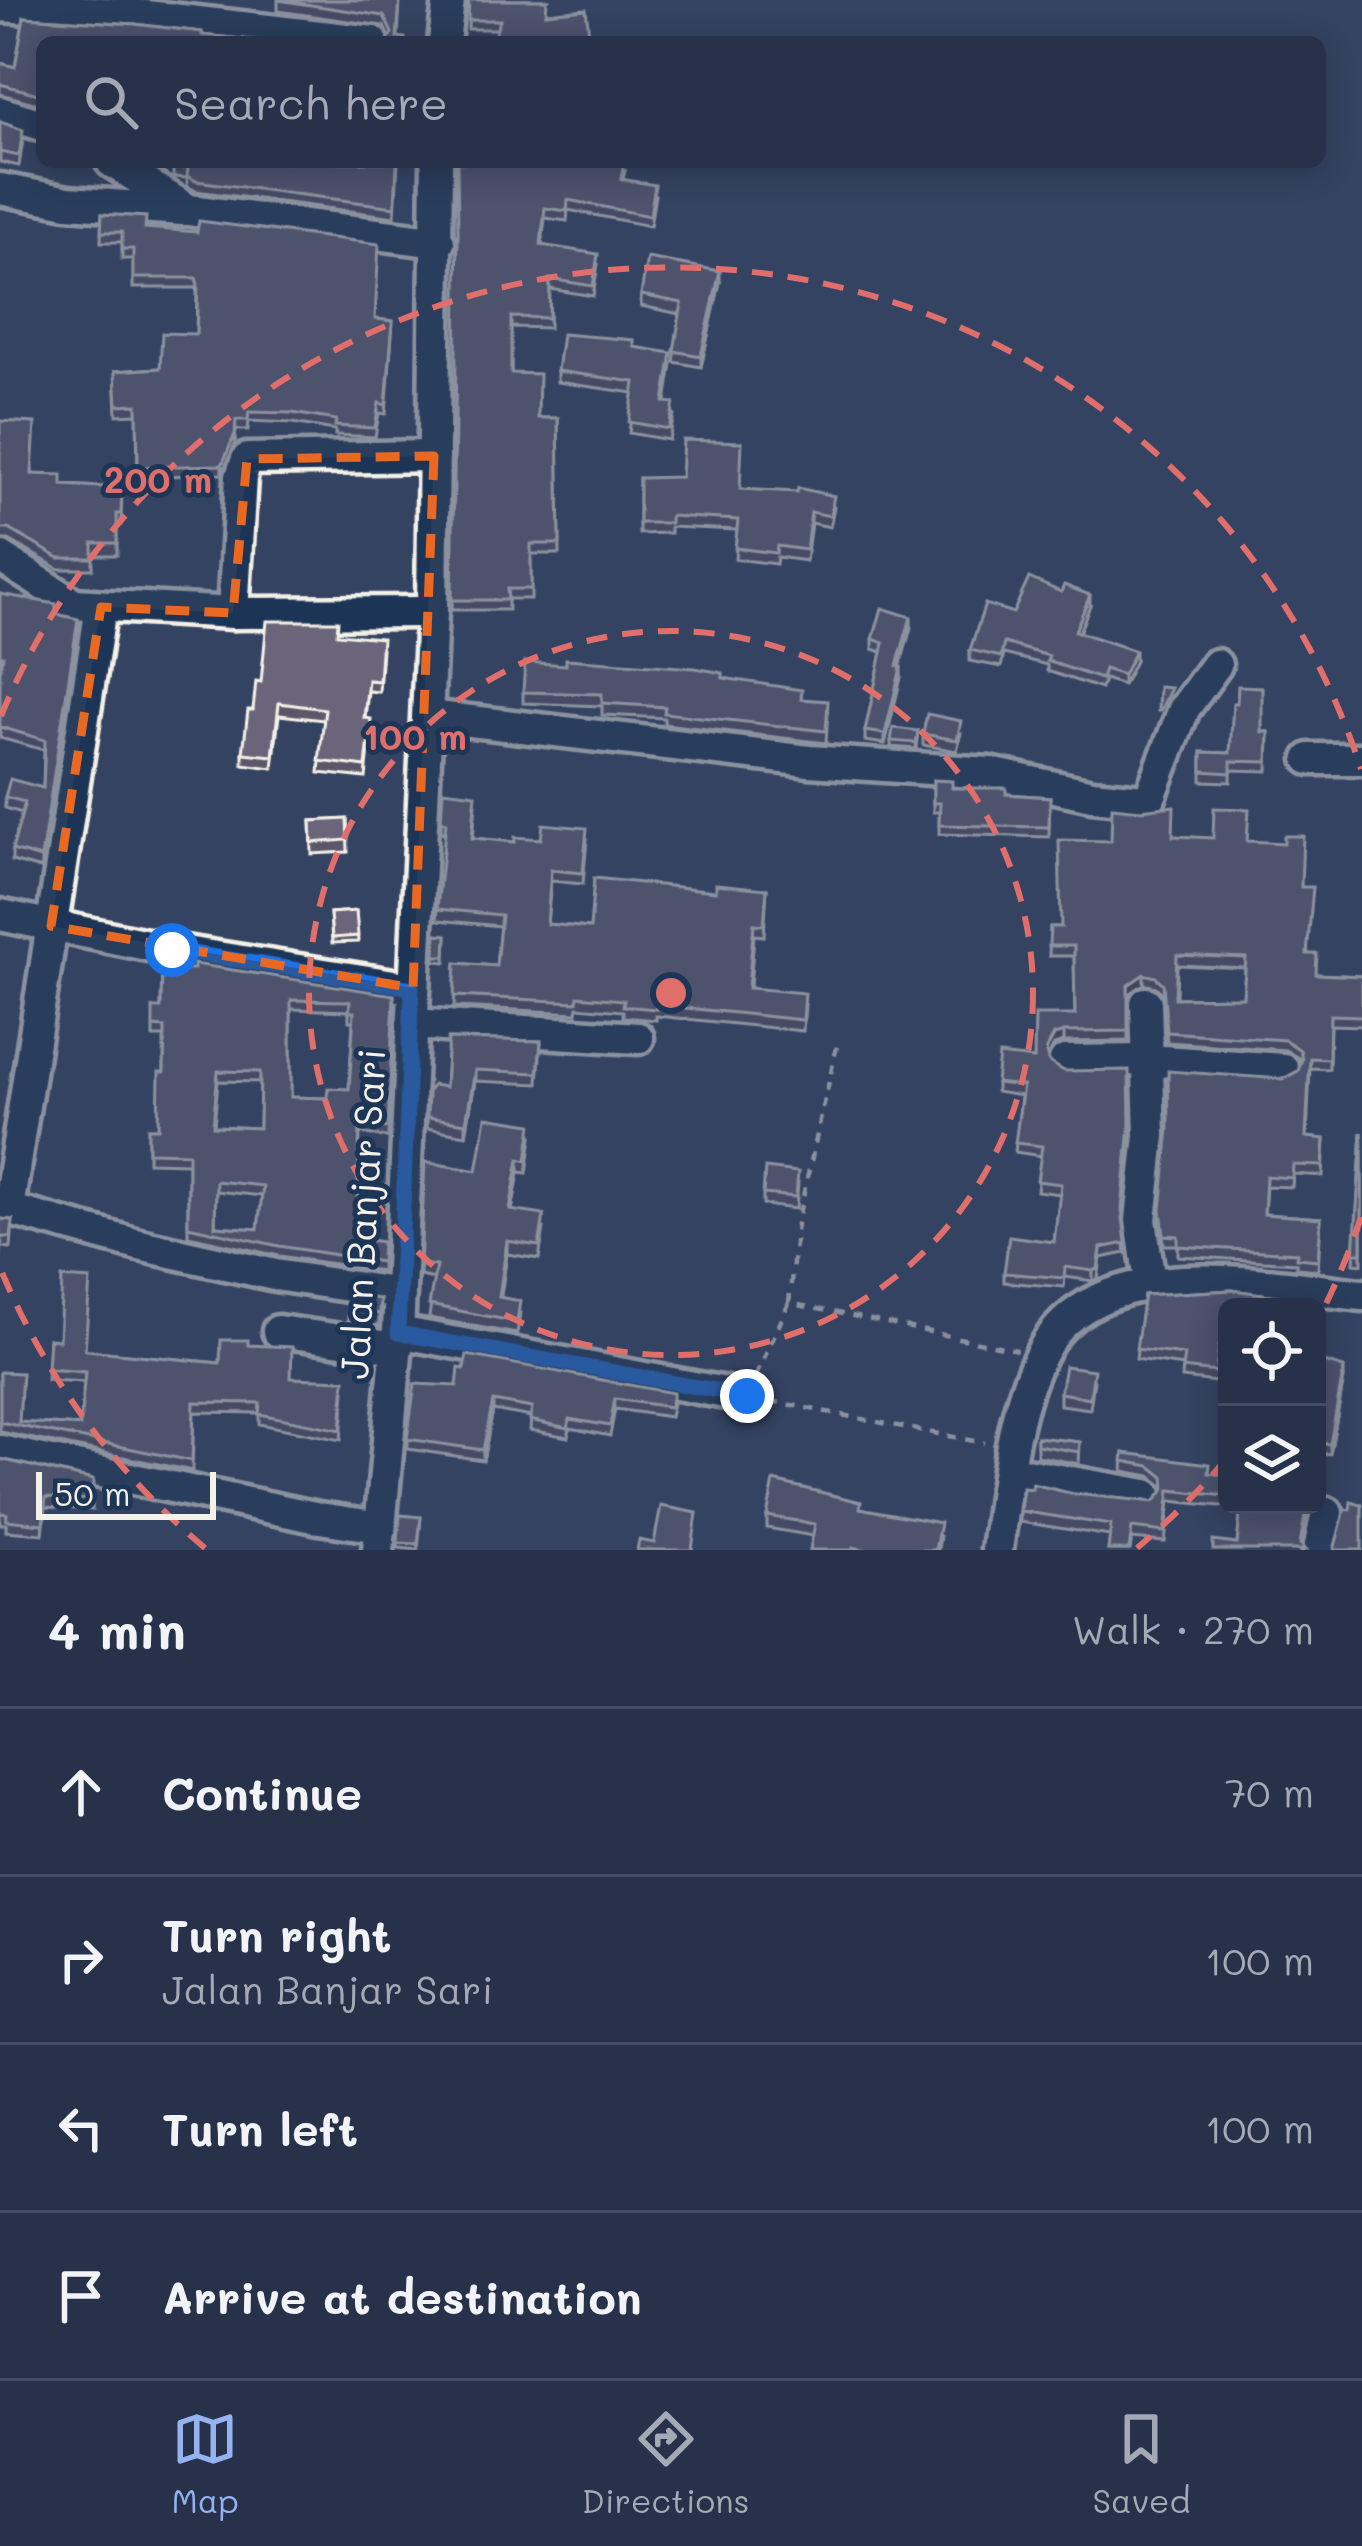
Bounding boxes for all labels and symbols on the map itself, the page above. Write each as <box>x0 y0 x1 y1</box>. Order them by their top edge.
text: 200 m <box>104 455 212 502</box>
text: 100 m <box>363 712 467 759</box>
route start <box>145 923 199 977</box>
centre of rings <box>650 972 692 1014</box>
street label: Jalan Banjar Sari <box>327 1047 396 1381</box>
route end <box>720 1369 774 1423</box>
scale bar <box>36 1466 216 1519</box>

